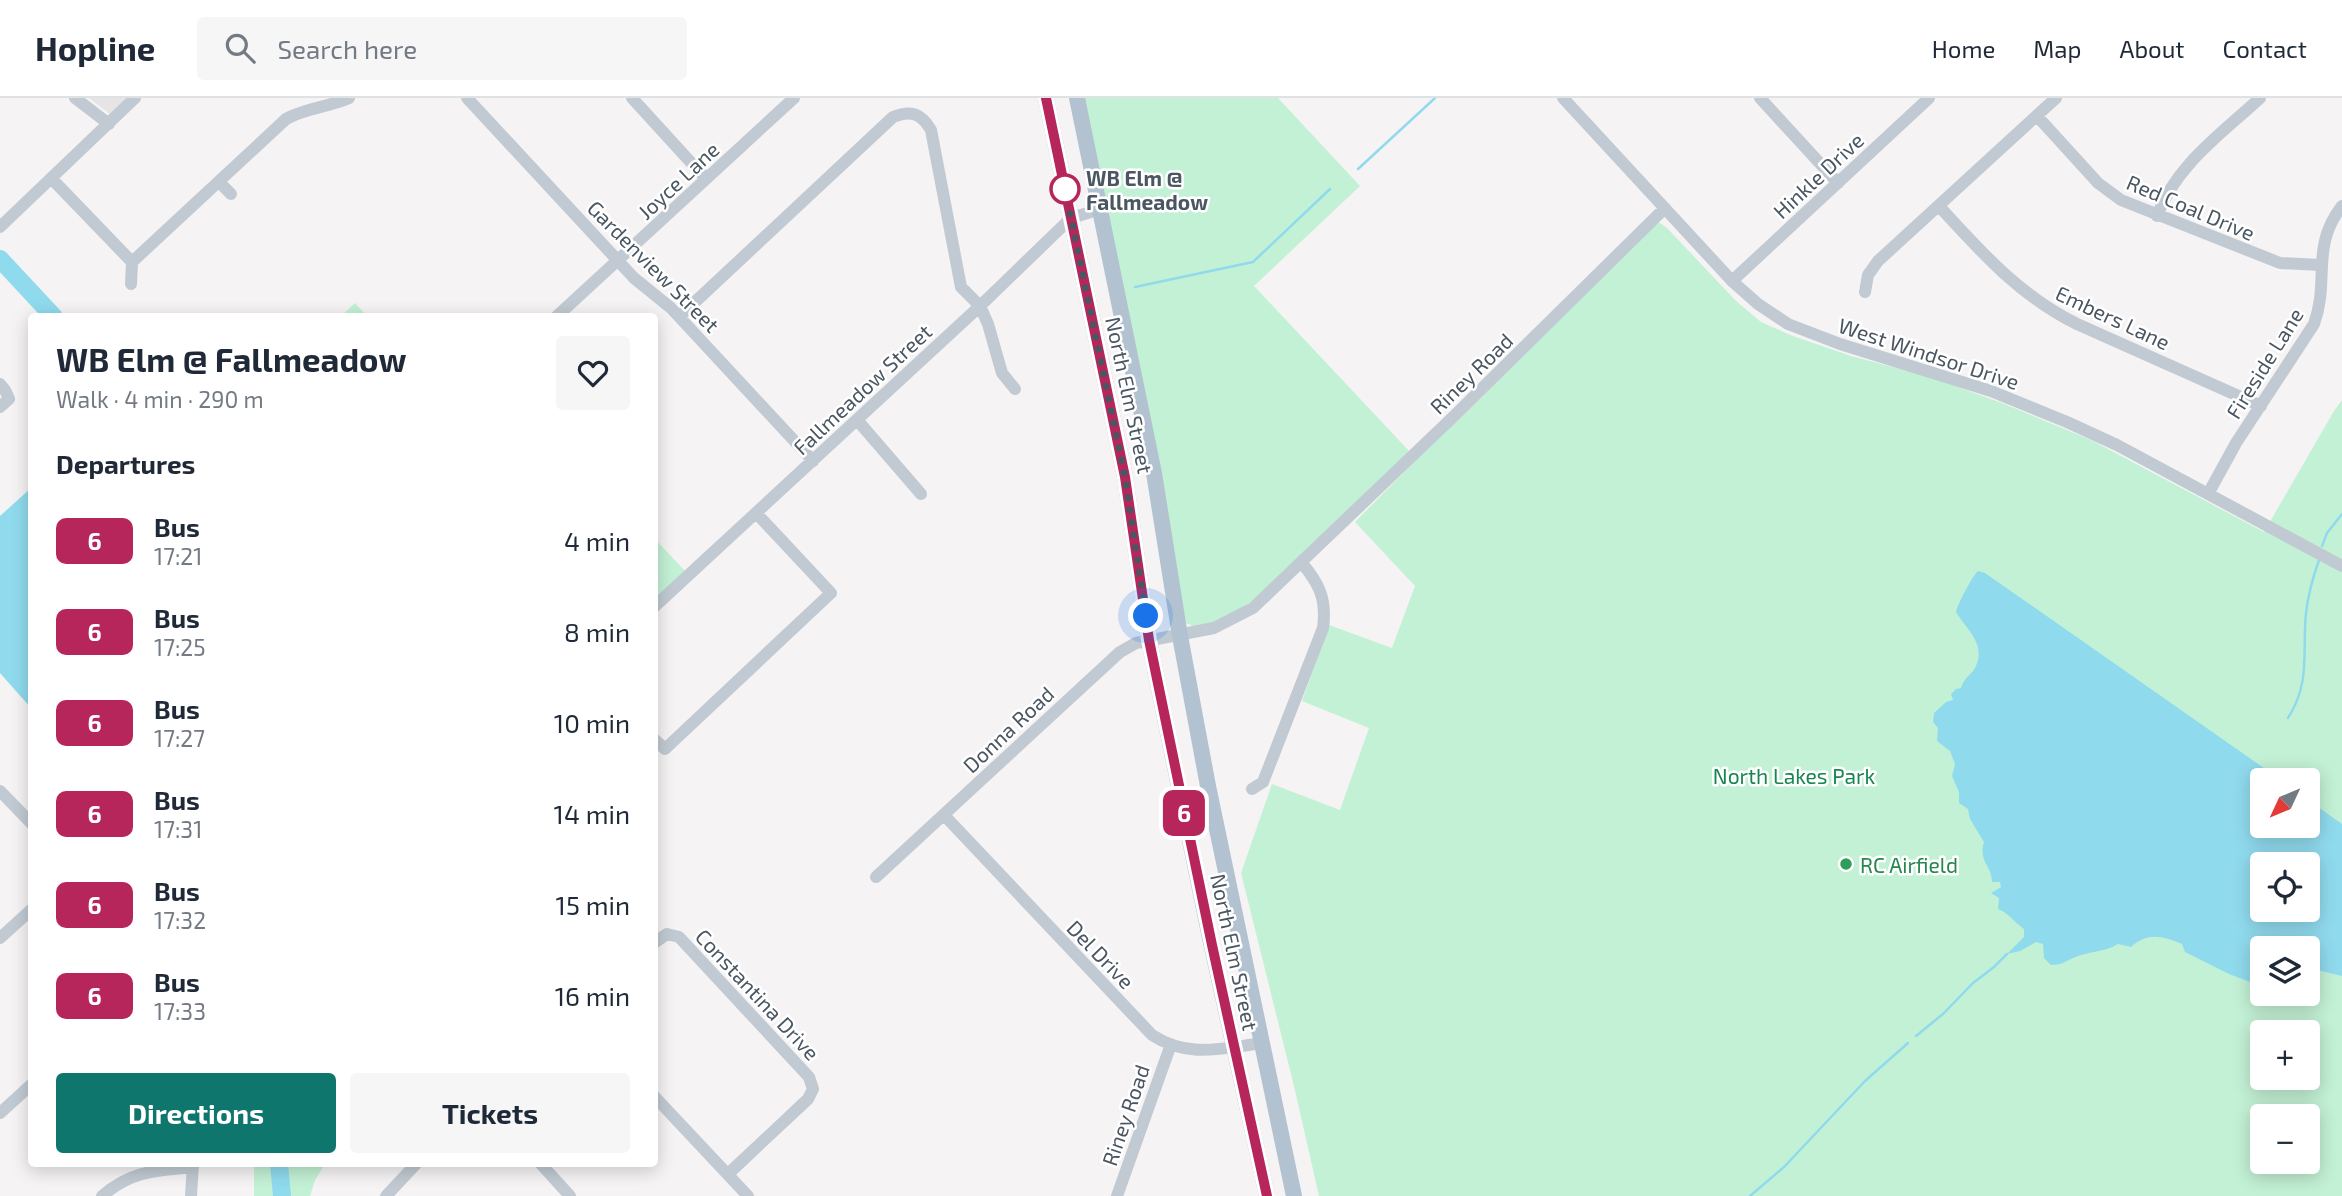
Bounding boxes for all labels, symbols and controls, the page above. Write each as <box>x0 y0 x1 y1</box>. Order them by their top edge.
search box <box>197 17 687 80</box>
text: Hopline <box>35 28 155 68</box>
icon: search <box>221 29 259 67</box>
text: Search here <box>277 33 417 64</box>
text: Home <box>1932 34 1995 63</box>
text: Map <box>2033 34 2081 63</box>
text: About <box>2119 34 2185 63</box>
text: Contact <box>2223 34 2307 63</box>
street label: Hinkle Drive <box>1768 127 1868 223</box>
street label: Joyce Lane <box>632 136 724 224</box>
place label: WB Elm @ Fallmeadow <box>1086 165 1208 214</box>
street label: Red Coal Drive <box>2123 169 2259 245</box>
marker: WB Elm @ Fallmeadow <box>1050 174 1080 204</box>
street label: Gardenview Street <box>583 195 725 337</box>
street label: Embers Lane <box>2052 280 2174 354</box>
street label: Fireside Lane <box>2220 303 2308 423</box>
street label: West Windsor Drive <box>1836 312 2022 394</box>
street label: North Elm Street <box>1101 314 1159 476</box>
street label: Fallmeadow Street <box>788 319 936 459</box>
street label: Riney Road <box>1424 327 1518 419</box>
button: heart <box>556 336 630 410</box>
text: WB Elm @ Fallmeadow <box>56 339 406 379</box>
text: Walk · 4 min · 290 m <box>56 385 264 413</box>
text: Departures <box>56 448 195 479</box>
text: Bus <box>154 511 200 542</box>
text: 4 min <box>564 525 630 556</box>
text: 6 <box>87 526 102 555</box>
text: 17:21 <box>154 542 202 570</box>
your location <box>1128 598 1163 633</box>
text: Bus <box>154 602 200 633</box>
text: 8 min <box>564 616 630 647</box>
text: 6 <box>87 617 102 646</box>
text: 17:25 <box>154 633 206 661</box>
street label: Donna Road <box>957 681 1059 777</box>
text: Bus <box>154 693 200 724</box>
text: 10 min <box>554 707 630 738</box>
text: 6 <box>87 708 102 737</box>
text: 17:27 <box>154 724 205 752</box>
park label: North Lakes Park <box>1713 763 1875 788</box>
north arrow <box>2250 768 2320 838</box>
map controls <box>2250 768 2320 1174</box>
text: Bus <box>154 784 200 815</box>
line badge: 6 <box>1161 790 1207 836</box>
text: 14 min <box>554 798 630 829</box>
text: 6 <box>1177 798 1191 827</box>
text: 6 <box>87 799 102 828</box>
text: 17:31 <box>154 815 202 843</box>
place label: RC Airfield <box>1860 852 1958 877</box>
button: locate <box>2250 852 2320 922</box>
marker: RC Airfield <box>1838 856 1854 872</box>
street label: North Elm Street <box>1206 871 1264 1033</box>
text: Bus <box>154 875 200 906</box>
text: 15 min <box>556 889 630 920</box>
text: 6 <box>87 890 102 919</box>
text: 17:32 <box>154 906 206 934</box>
street label: Del Drive <box>1062 915 1140 993</box>
street label: Constantina Drive <box>691 923 825 1065</box>
button: layers <box>2250 936 2320 1006</box>
text: Bus <box>154 966 200 997</box>
text: 16 min <box>555 980 630 1011</box>
text: 6 <box>87 981 102 1010</box>
text: 17:33 <box>154 997 206 1025</box>
button: + <box>2250 1020 2320 1090</box>
street label: Riney Road <box>1096 1061 1154 1169</box>
button: Directions <box>56 1073 336 1153</box>
button: Tickets <box>350 1073 630 1153</box>
button: − <box>2250 1104 2320 1174</box>

